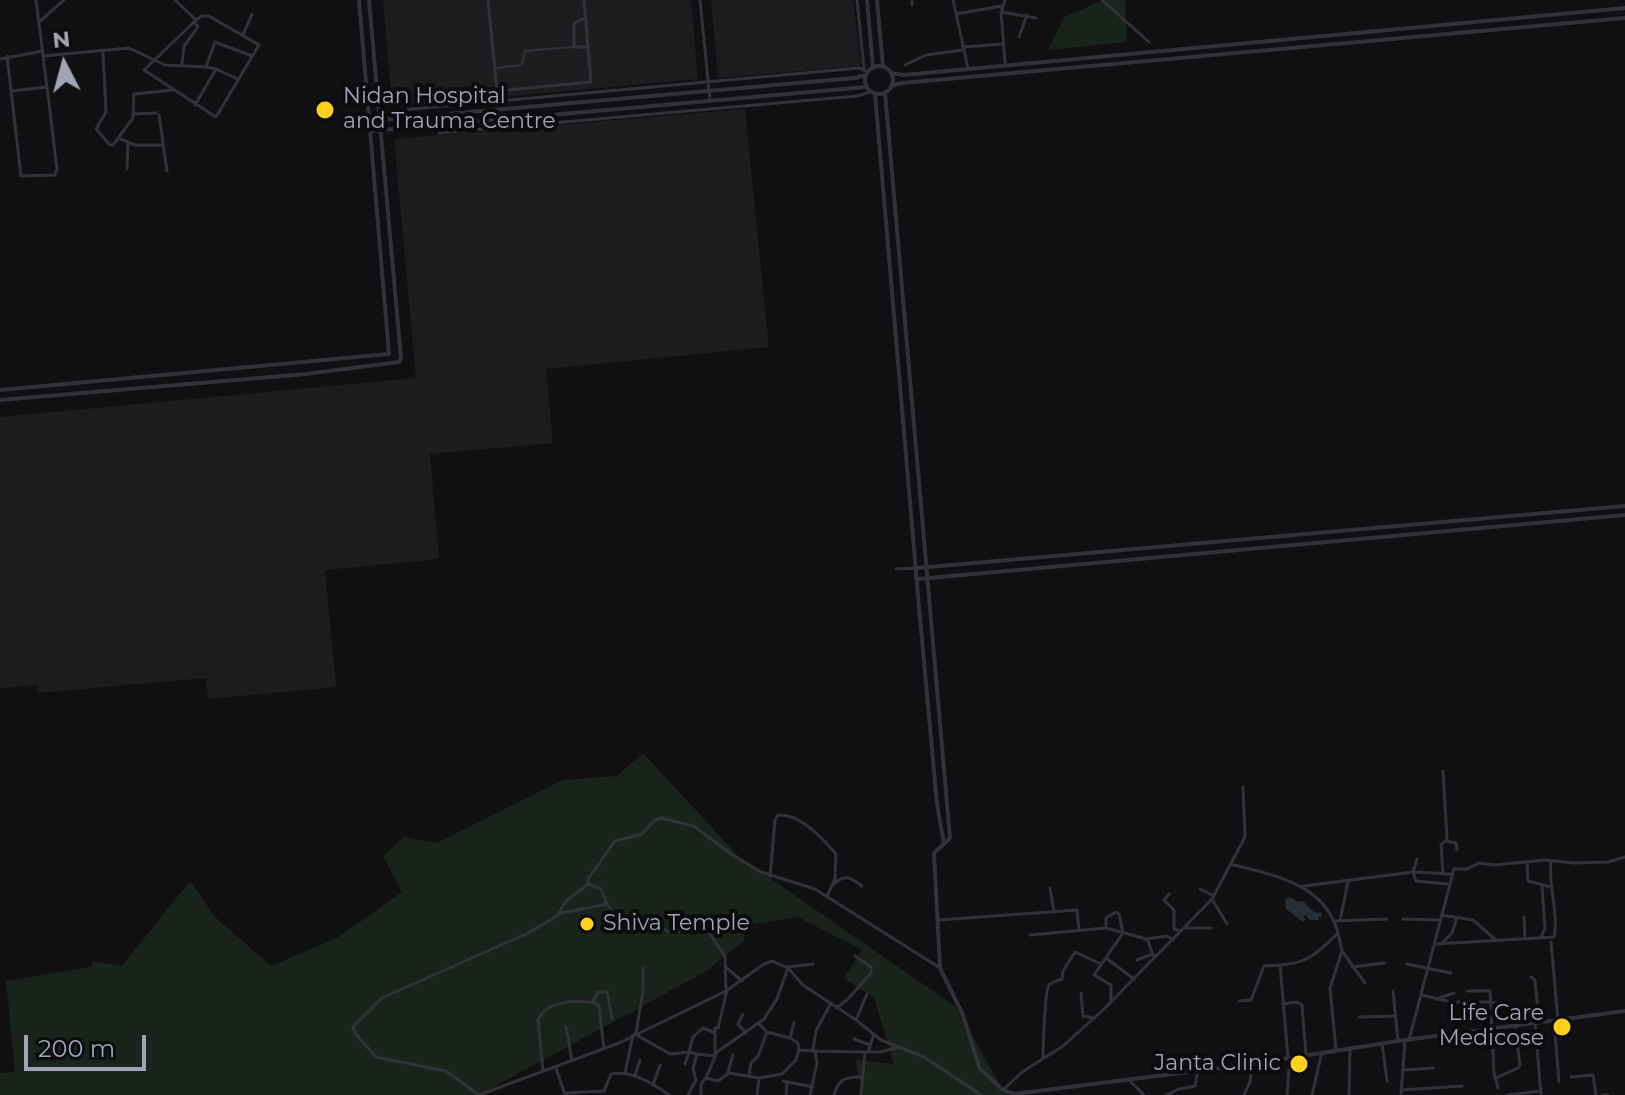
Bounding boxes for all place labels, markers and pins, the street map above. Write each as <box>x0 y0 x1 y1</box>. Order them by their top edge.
place label: Nidan Hospital and Trauma Centre <box>343 84 556 136</box>
marker: Nidan Hospital and Trauma Centre <box>314 99 336 121</box>
place label: Shiva Temple <box>603 911 750 937</box>
marker: Shiva Temple <box>578 915 596 933</box>
place label: Life Care Medicose <box>1439 1001 1544 1052</box>
marker: Life Care Medicose <box>1551 1016 1573 1038</box>
place label: Janta Clinic <box>1154 1051 1281 1077</box>
marker: Janta Clinic <box>1288 1053 1310 1075</box>

